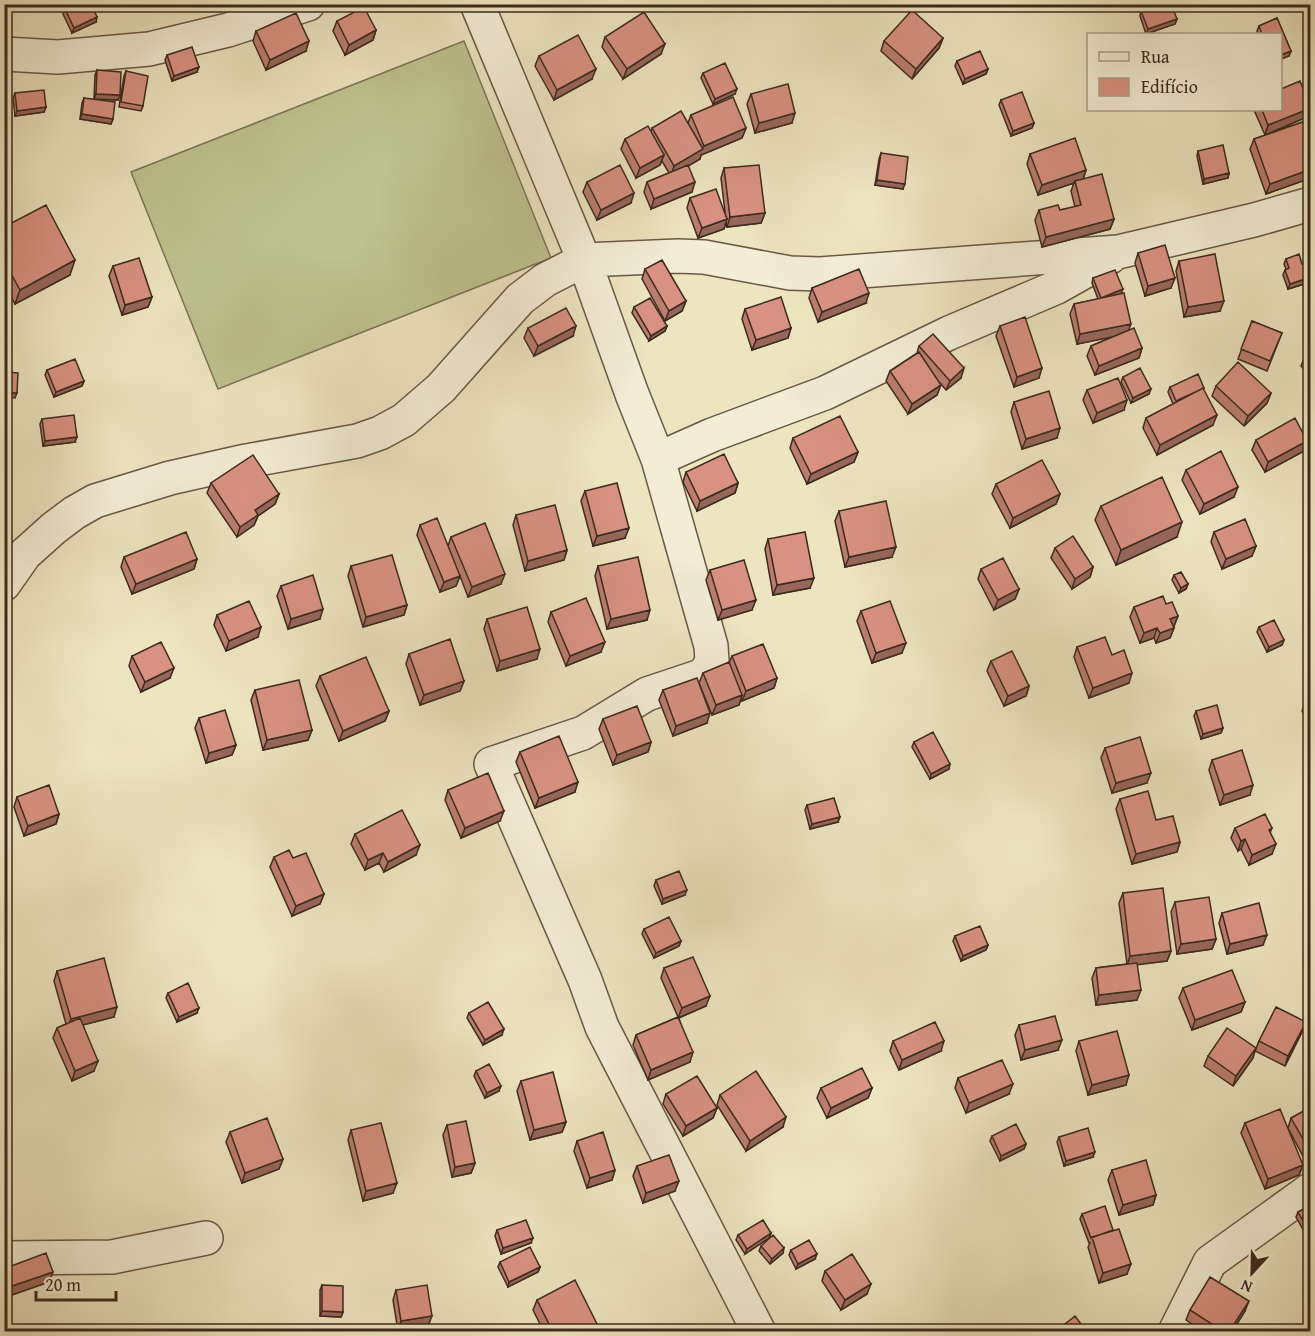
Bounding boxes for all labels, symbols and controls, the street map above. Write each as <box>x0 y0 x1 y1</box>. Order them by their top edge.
legend <box>1087 33 1282 111</box>
text: Rua <box>1141 43 1170 70</box>
text: Edifício <box>1141 73 1198 100</box>
north arrow <box>1222 1243 1282 1303</box>
scale bar <box>36 1264 116 1302</box>
text: 20 m <box>45 1271 81 1298</box>
text: N <box>1237 1274 1256 1300</box>

